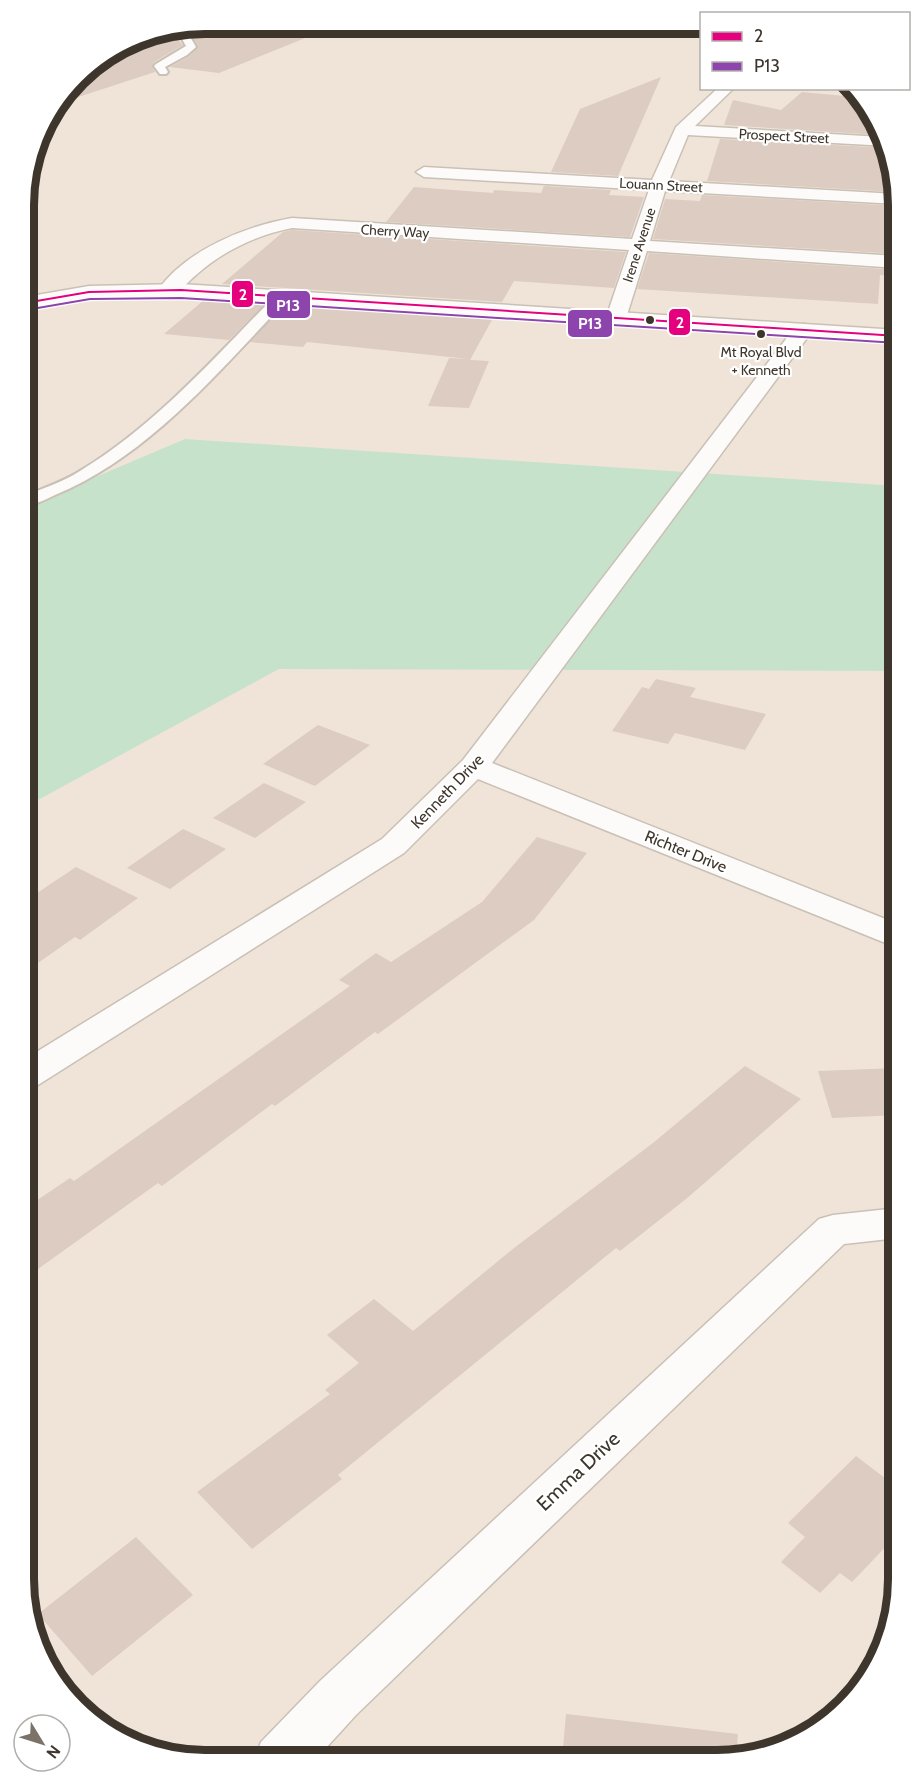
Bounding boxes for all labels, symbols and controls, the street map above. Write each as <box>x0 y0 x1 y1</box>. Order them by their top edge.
legend <box>700 12 910 90</box>
text: 2 <box>754 25 763 47</box>
text: P13 <box>754 55 780 77</box>
street label: Prospect Street <box>738 125 830 147</box>
street label: Louann Street <box>619 174 703 196</box>
street label: Irene Avenue <box>618 205 660 285</box>
street label: Cherry Way <box>360 220 430 242</box>
line badge: 2 <box>231 280 254 308</box>
text: 2 <box>239 285 247 304</box>
line badge: P13 <box>266 290 311 319</box>
text: P13 <box>276 296 300 315</box>
line badge: 2 <box>668 308 691 336</box>
line badge: P13 <box>567 309 613 338</box>
text: 2 <box>676 313 684 332</box>
text: P13 <box>578 314 602 333</box>
unlabelled marker <box>644 314 656 326</box>
marker: Mt Royal Blvd + Kenneth <box>755 328 767 340</box>
place label: Mt Royal Blvd + Kenneth <box>721 343 801 379</box>
street label: Kenneth Drive <box>407 750 488 833</box>
street label: Richter Drive <box>642 826 730 877</box>
street label: Emma Drive <box>531 1426 625 1516</box>
north arrow <box>12 1713 72 1773</box>
text: N <box>42 1742 64 1762</box>

